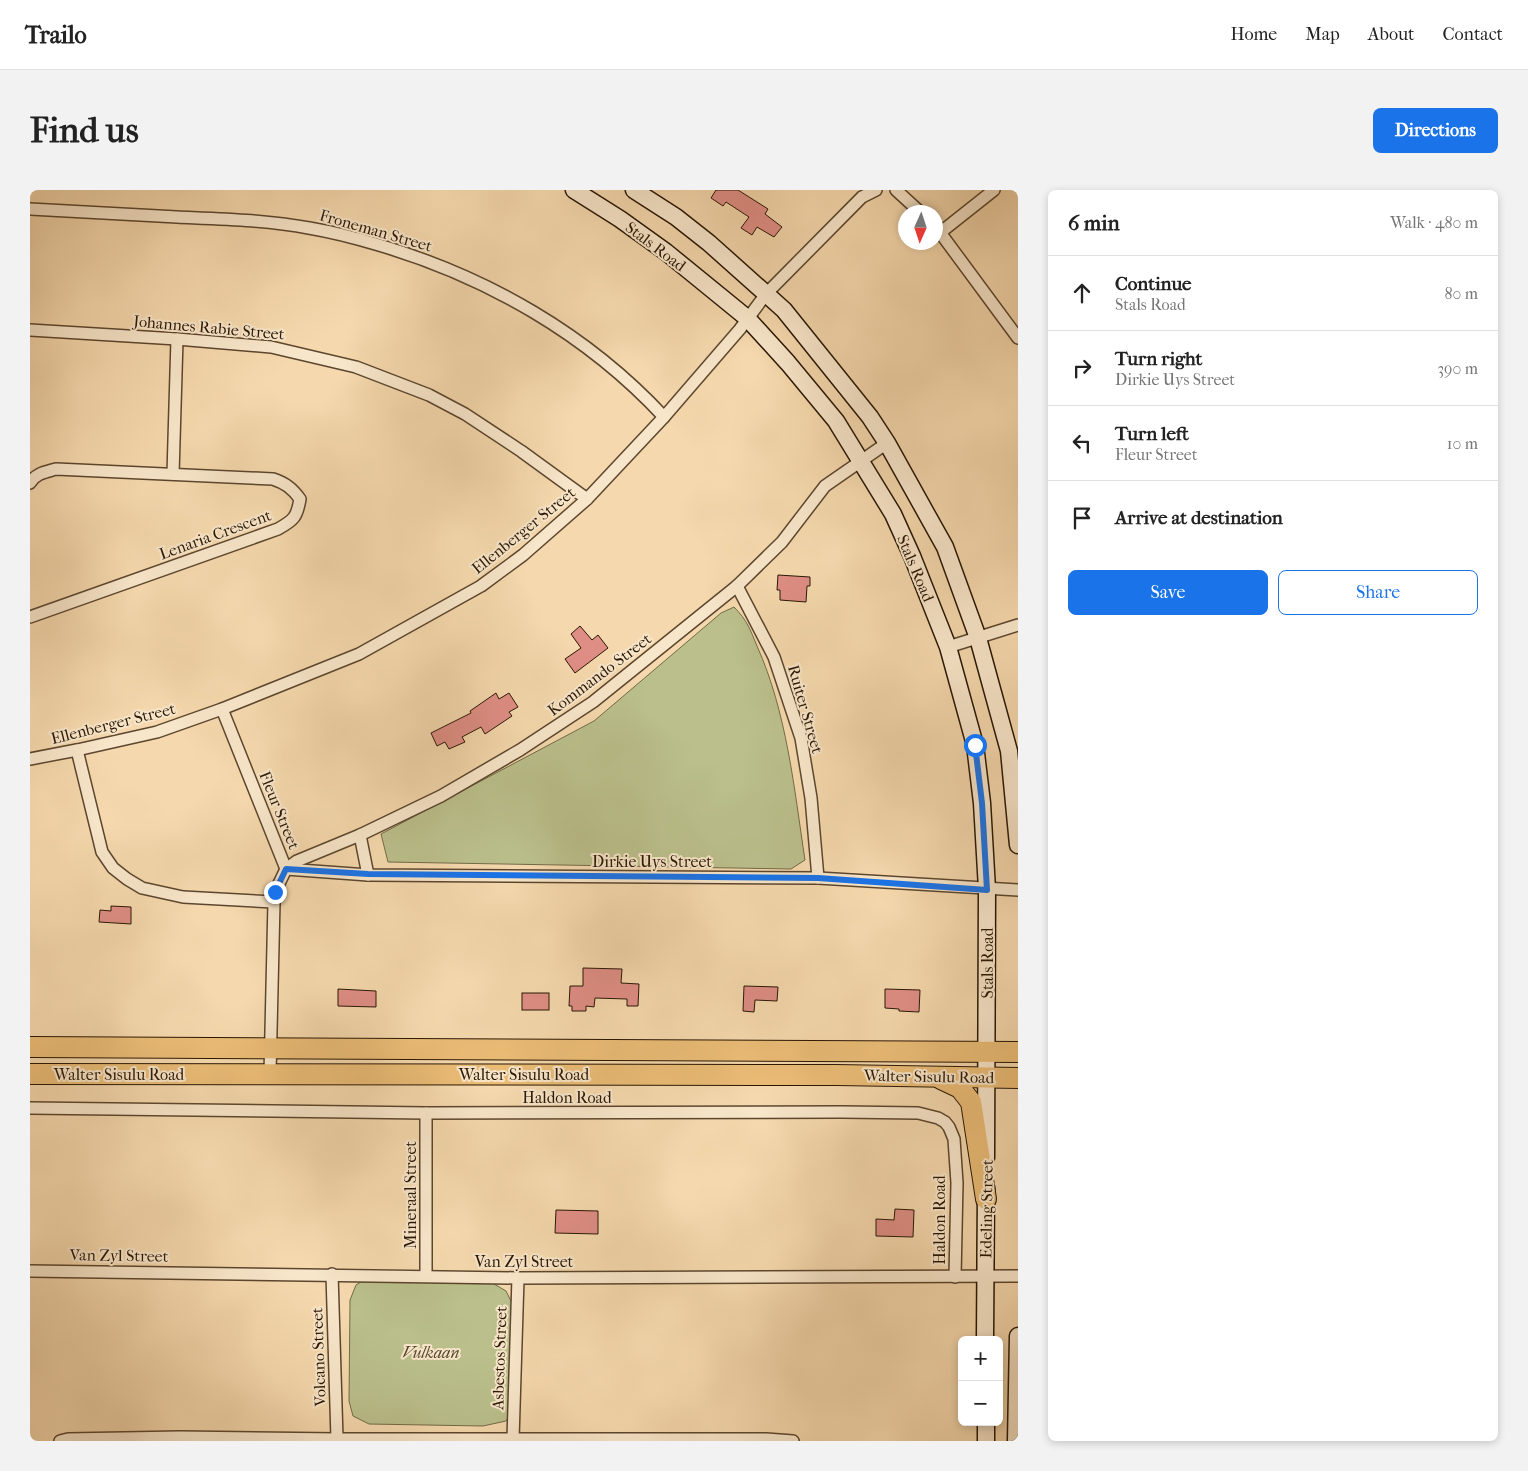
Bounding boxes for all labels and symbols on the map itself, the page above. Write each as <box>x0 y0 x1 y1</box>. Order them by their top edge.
street label: Froneman Street <box>317 205 435 256</box>
north arrow <box>898 205 943 250</box>
street label: Stals Road <box>622 218 690 275</box>
street label: Johannes Rabie Street <box>131 311 286 344</box>
street label: Ellenberger Street <box>468 483 579 578</box>
street label: Lenaria Crescent <box>157 505 274 564</box>
street label: Stals Road <box>893 532 938 605</box>
street label: Kommando Street <box>544 629 655 720</box>
street label: Ruiter Street <box>784 663 827 756</box>
street label: Ellenberger Street <box>49 699 178 748</box>
route start <box>964 734 987 757</box>
street label: Fleur Street <box>255 768 304 852</box>
street label: Dirkie Uys Street <box>592 852 712 871</box>
route end <box>264 881 287 904</box>
street label: Stals Road <box>978 927 997 998</box>
street label: Walter Sisulu Road <box>53 1065 185 1084</box>
street label: Walter Sisulu Road <box>458 1065 590 1084</box>
street label: Walter Sisulu Road <box>863 1066 995 1087</box>
street label: Haldon Road <box>522 1088 612 1107</box>
street label: Mineraal Street <box>401 1141 420 1249</box>
street label: Edeling Street <box>976 1159 997 1259</box>
street label: Haldon Road <box>930 1175 949 1265</box>
street label: Van Zyl Street <box>69 1245 169 1266</box>
street label: Van Zyl Street <box>474 1252 574 1271</box>
street label: Asbestos Street <box>488 1305 511 1411</box>
street label: Volcano Street <box>307 1307 330 1408</box>
park label: Vulkaan <box>403 1343 459 1362</box>

